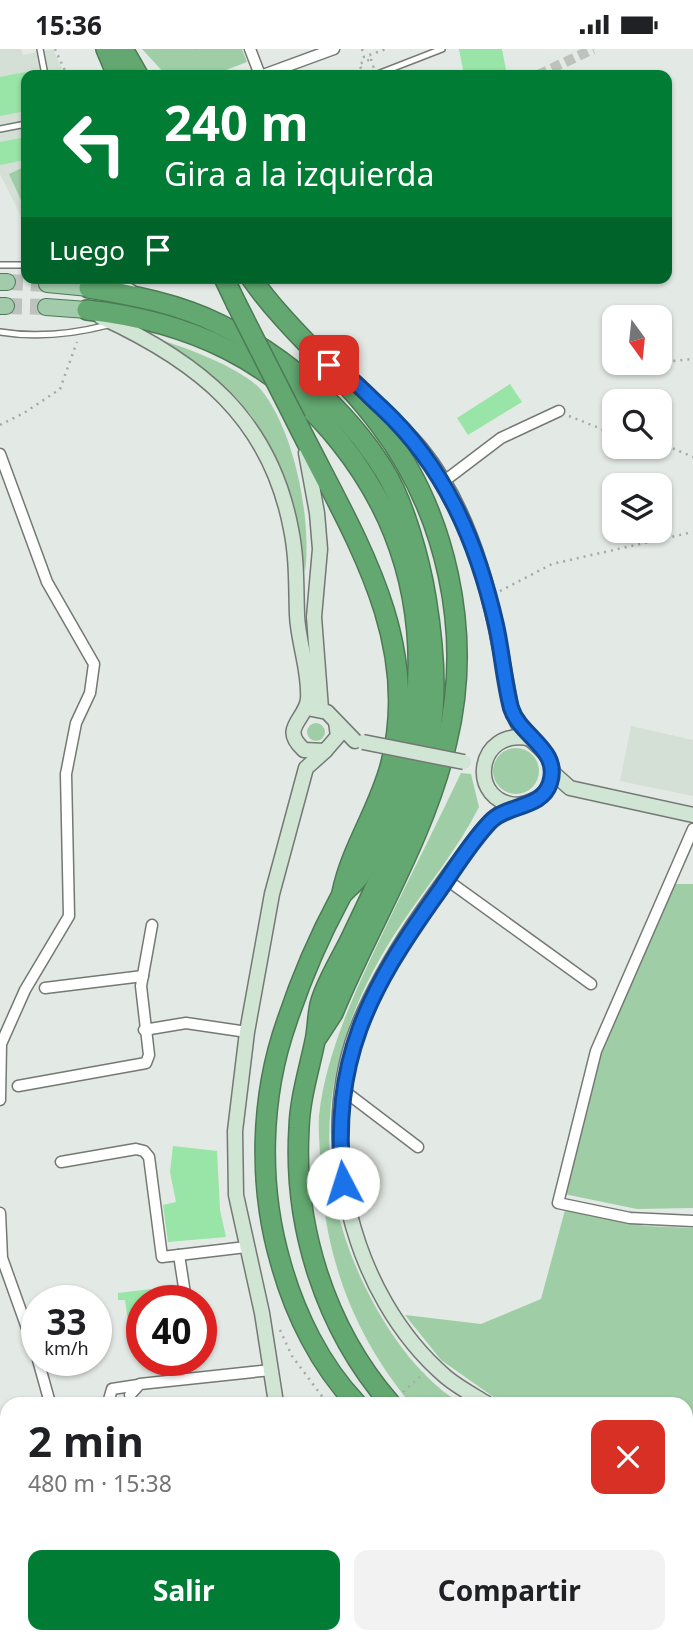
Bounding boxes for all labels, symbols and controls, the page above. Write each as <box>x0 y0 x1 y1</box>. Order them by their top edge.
text: 15:36 <box>35 7 102 43</box>
text: 240 m <box>164 89 309 155</box>
icon: left <box>49 98 140 189</box>
text: Gira a la izquierda <box>164 152 434 195</box>
icon: arrive <box>139 231 177 269</box>
text: Luego <box>49 232 125 268</box>
north arrow <box>602 305 672 375</box>
map controls <box>602 305 672 543</box>
pin <box>299 335 359 395</box>
icon: arrive <box>310 346 348 384</box>
button: search <box>602 389 672 459</box>
button: layers <box>602 473 672 543</box>
position arrow <box>306 1146 380 1220</box>
speed limit sign: 40 <box>126 1285 217 1376</box>
text: 33 <box>46 1298 87 1345</box>
text: km/h <box>44 1336 89 1360</box>
text: 2 min <box>28 1412 144 1469</box>
button: close <box>591 1420 665 1494</box>
text: 480 m · 15:38 <box>28 1467 172 1499</box>
button: Salir <box>28 1550 340 1630</box>
button: Compartir <box>354 1550 665 1630</box>

